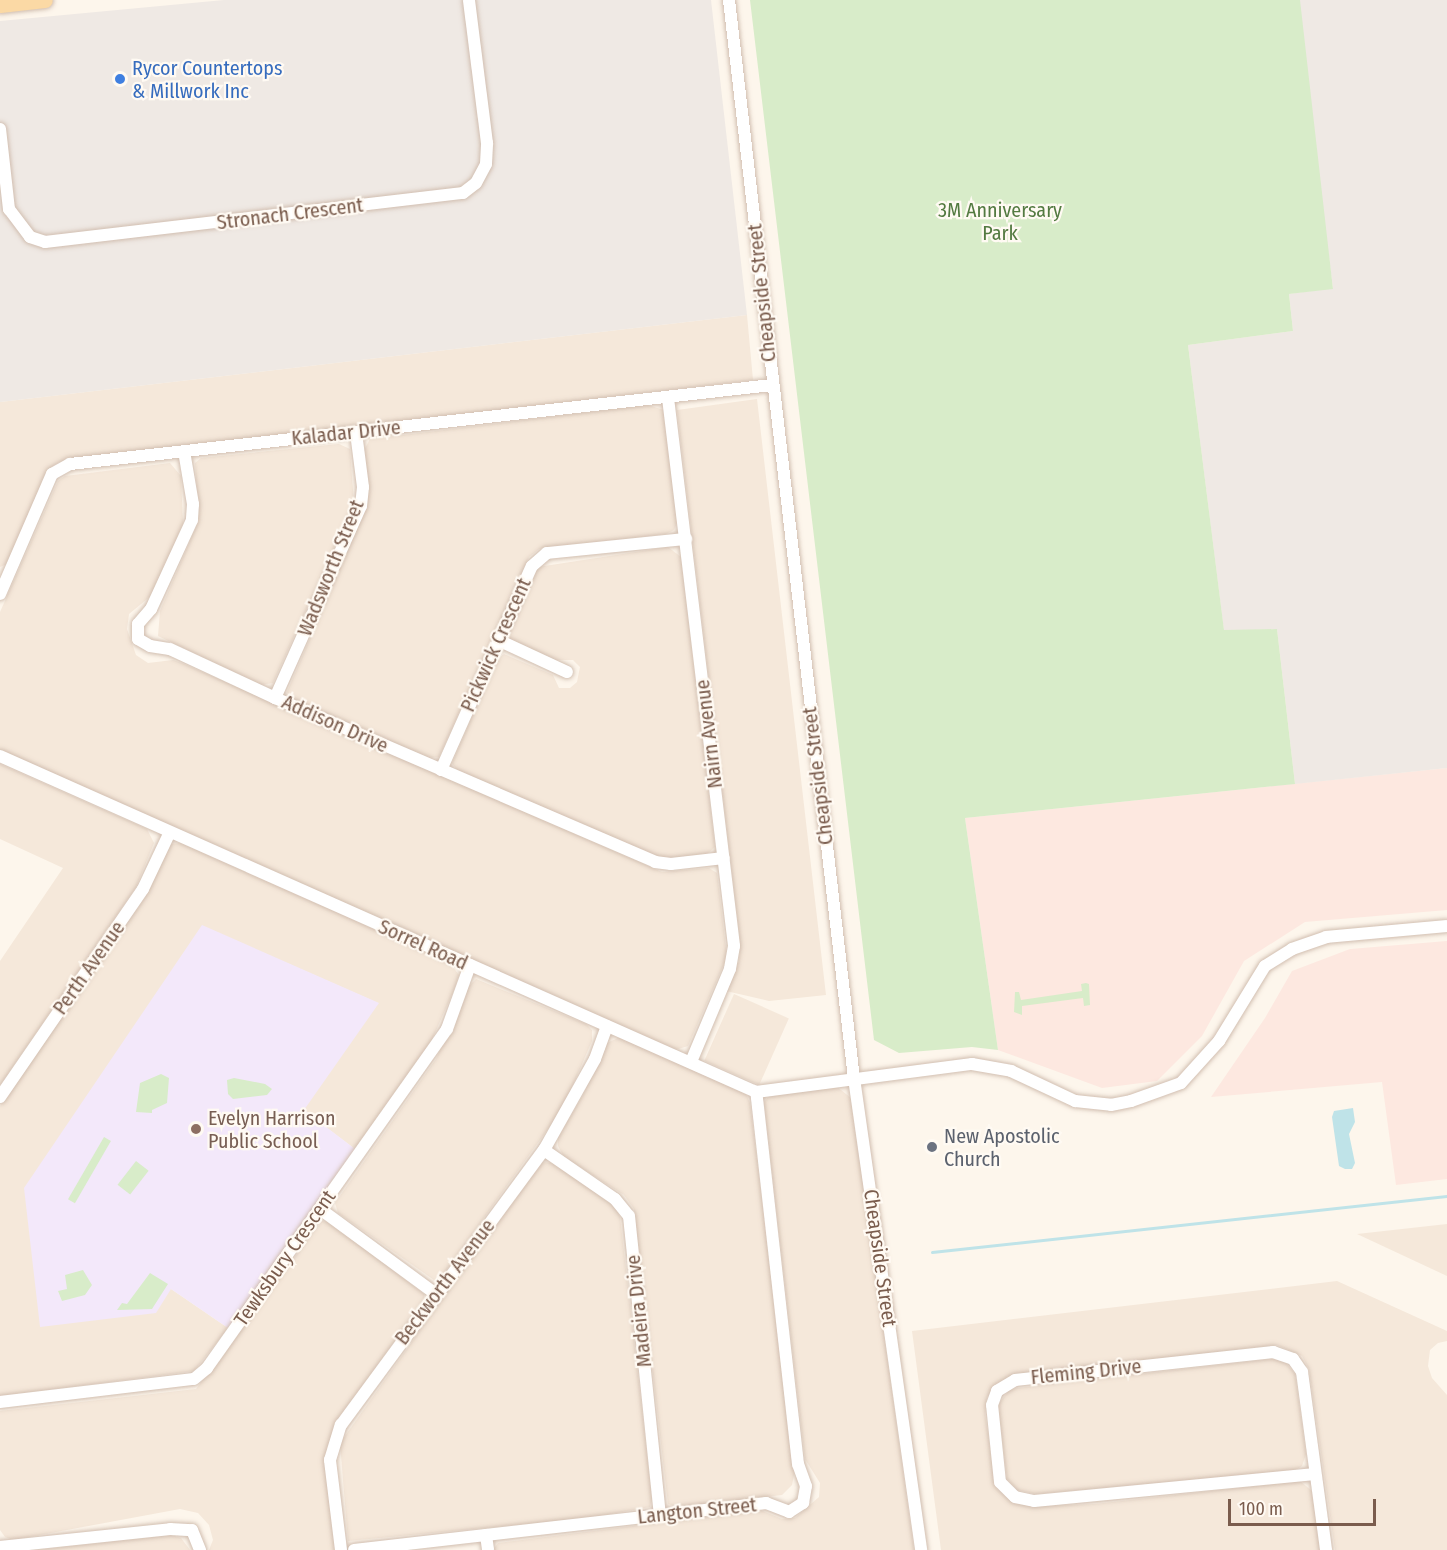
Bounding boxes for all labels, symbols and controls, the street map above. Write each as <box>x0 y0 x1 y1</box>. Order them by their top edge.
place label: Rycor Countertops & Millwork Inc <box>132 56 282 103</box>
marker: Rycor Countertops & Millwork Inc <box>113 72 127 86</box>
street label: Stronach Crescent <box>215 193 365 235</box>
park label: 3M Anniversary Park <box>938 199 1062 246</box>
street label: Cheapside Street <box>743 223 781 363</box>
street label: Kaladar Drive <box>290 415 402 451</box>
street label: Wadsworth Street <box>293 496 369 640</box>
street label: Pickwick Crescent <box>456 574 536 716</box>
street label: Nairn Avenue <box>690 678 728 790</box>
street label: Addison Drive <box>278 690 392 758</box>
street label: Cheapside Street <box>798 706 838 846</box>
street label: Sorrel Road <box>375 915 471 975</box>
street label: Perth Avenue <box>48 917 130 1019</box>
place label: Evelyn Harrison Public School <box>208 1106 335 1153</box>
marker: Evelyn Harrison Public School <box>189 1122 203 1136</box>
place label: New Apostolic Church <box>944 1124 1060 1171</box>
marker: New Apostolic Church <box>925 1140 939 1154</box>
street label: Tewksbury Crescent <box>229 1185 341 1331</box>
street label: Cheapside Street <box>858 1188 902 1328</box>
street label: Beckworth Avenue <box>390 1214 500 1350</box>
street label: Madeira Drive <box>621 1254 657 1368</box>
street label: Fleming Drive <box>1030 1354 1142 1390</box>
scale bar <box>1231 1487 1380 1525</box>
street label: Langton Street <box>636 1493 758 1529</box>
text: 100 m <box>1239 1498 1283 1520</box>

